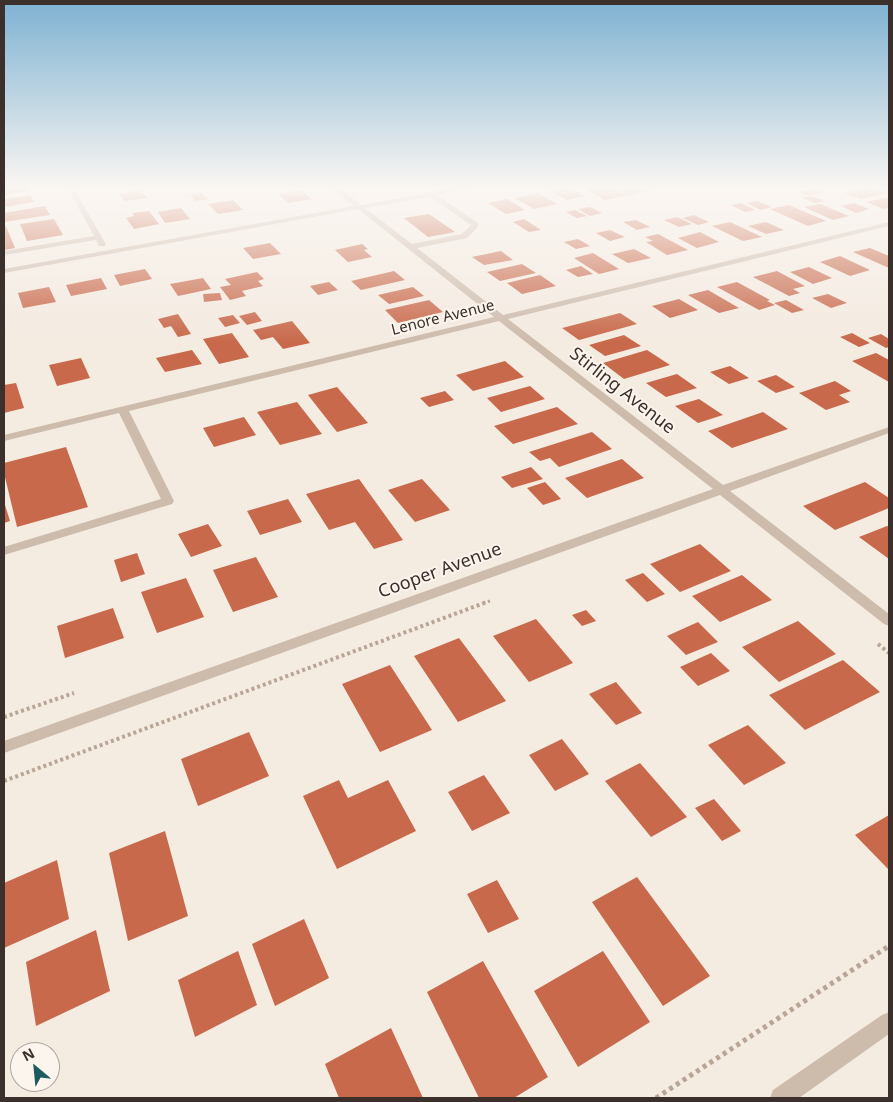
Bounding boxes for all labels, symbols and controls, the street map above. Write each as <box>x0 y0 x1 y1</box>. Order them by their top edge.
street label: Lenore Avenue <box>390 296 496 340</box>
street label: Stirling Avenue <box>565 343 679 439</box>
street label: Cooper Avenue <box>375 539 505 603</box>
north arrow <box>10 1042 60 1092</box>
text: N <box>19 1043 38 1065</box>

